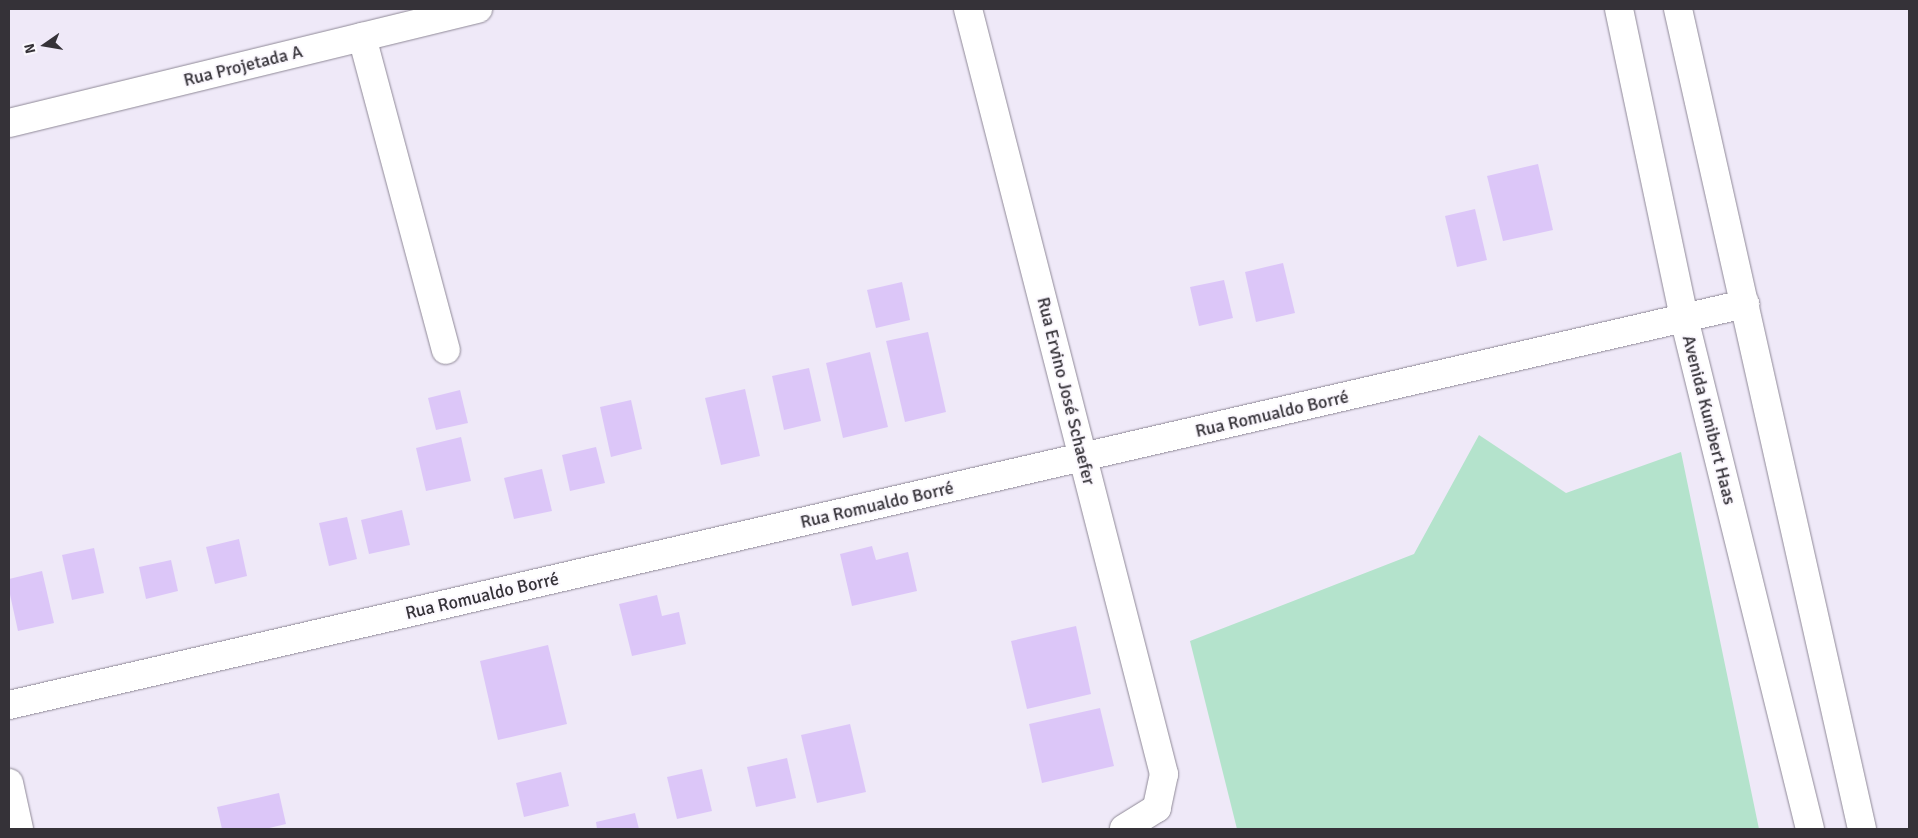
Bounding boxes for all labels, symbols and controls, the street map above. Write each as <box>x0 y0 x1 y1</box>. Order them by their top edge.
north arrow <box>20 20 70 70</box>
street label: Rua Projetada A <box>181 41 305 91</box>
text: N <box>21 42 39 55</box>
street label: Rua Ervino José Schaefer <box>1032 295 1100 487</box>
street label: Avenida Kunibert Haas <box>1677 333 1741 507</box>
street label: Rua Romualdo Borré <box>1193 386 1351 442</box>
street label: Rua Romualdo Borré <box>798 477 956 533</box>
street label: Rua Romualdo Borré <box>403 568 561 624</box>

